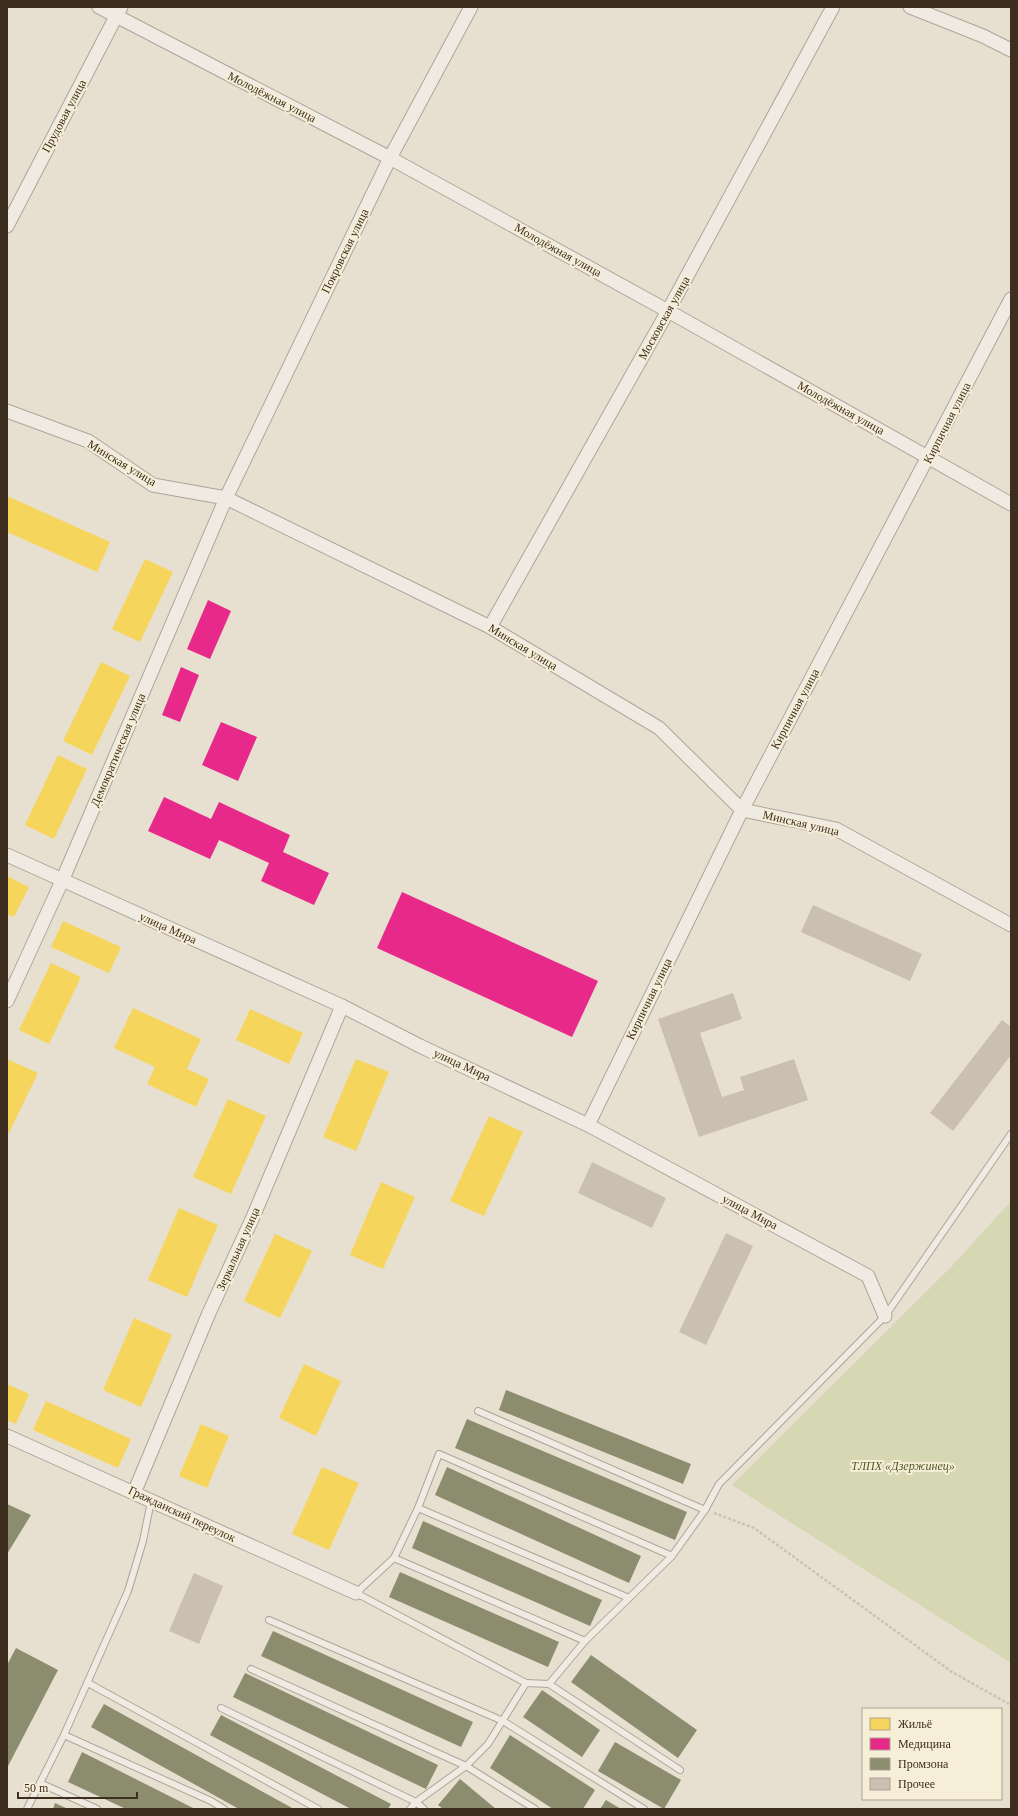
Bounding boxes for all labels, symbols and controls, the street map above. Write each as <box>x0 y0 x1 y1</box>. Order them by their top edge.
street label: Молодёжная улица <box>225 69 319 126</box>
street label: Прудовая улица <box>39 76 89 155</box>
street label: Покровская улица <box>318 206 372 296</box>
street label: Молодёжная улица <box>512 220 605 280</box>
street label: Московская улица <box>635 273 693 362</box>
street label: Молодёжная улица <box>795 378 888 438</box>
street label: Кирпичная улица <box>921 379 974 466</box>
street label: Минская улица <box>85 437 160 489</box>
street label: Минская улица <box>486 621 561 673</box>
street label: Кирпичная улица <box>768 666 822 752</box>
street label: Демократическая улица <box>88 691 149 809</box>
street label: Минская улица <box>761 807 841 839</box>
street label: улица Мира <box>137 909 199 947</box>
street label: Кирпичная улица <box>623 955 675 1042</box>
street label: улица Мира <box>431 1046 493 1085</box>
street label: улица Мира <box>720 1191 781 1233</box>
street label: Зеркальная улица <box>213 1205 263 1293</box>
park label: ТЛПХ «Дзержинец» <box>851 1459 955 1473</box>
street label: Гражданский переулок <box>126 1483 238 1545</box>
legend <box>862 1708 1002 1800</box>
text: Жильё <box>898 1717 932 1731</box>
text: Медицина <box>898 1737 951 1751</box>
text: Промзона <box>898 1757 949 1771</box>
scale bar <box>18 1774 137 1800</box>
text: Прочее <box>898 1777 935 1791</box>
text: 50 m <box>24 1781 49 1795</box>

